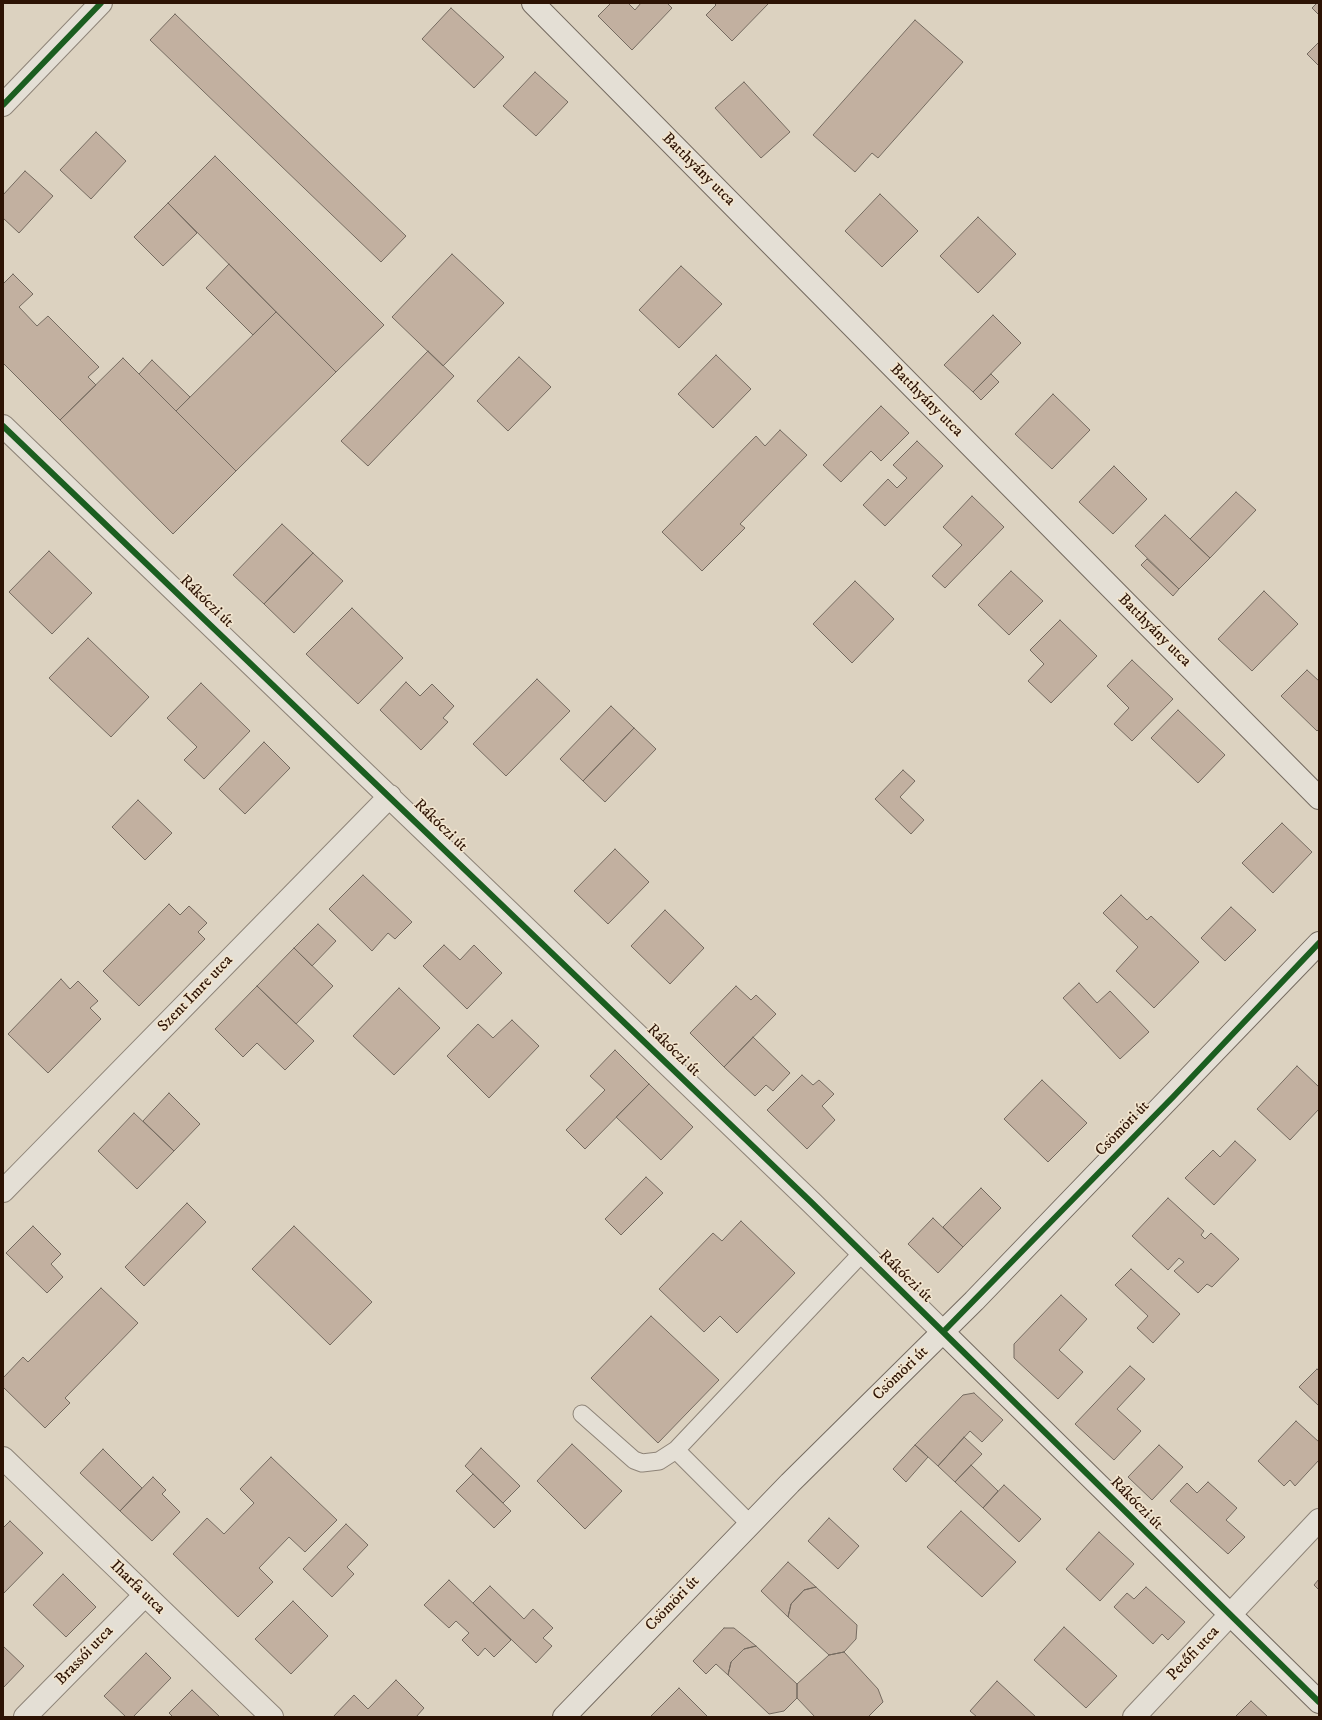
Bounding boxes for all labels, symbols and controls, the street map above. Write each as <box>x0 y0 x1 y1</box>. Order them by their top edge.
street label: Batthyány utca <box>657 129 739 211</box>
street label: Batthyány utca <box>885 360 967 442</box>
street label: Rákóczi út <box>175 572 237 632</box>
street label: Batthyány utca <box>1113 590 1195 672</box>
street label: Rákóczi út <box>409 796 471 856</box>
street label: Szent Imre utca <box>154 951 238 1037</box>
street label: Rákóczi út <box>642 1021 704 1081</box>
street label: Csömöri út <box>1092 1097 1154 1161</box>
street label: Rákóczi út <box>874 1247 936 1307</box>
street label: Csömöri út <box>869 1343 933 1405</box>
street label: Rákóczi út <box>1105 1473 1167 1535</box>
street label: Iharfa utca <box>105 1557 169 1619</box>
street label: Csömöri út <box>642 1572 704 1636</box>
street label: Brassói utca <box>52 1622 118 1690</box>
street label: Petőfi utca <box>1164 1623 1224 1685</box>

